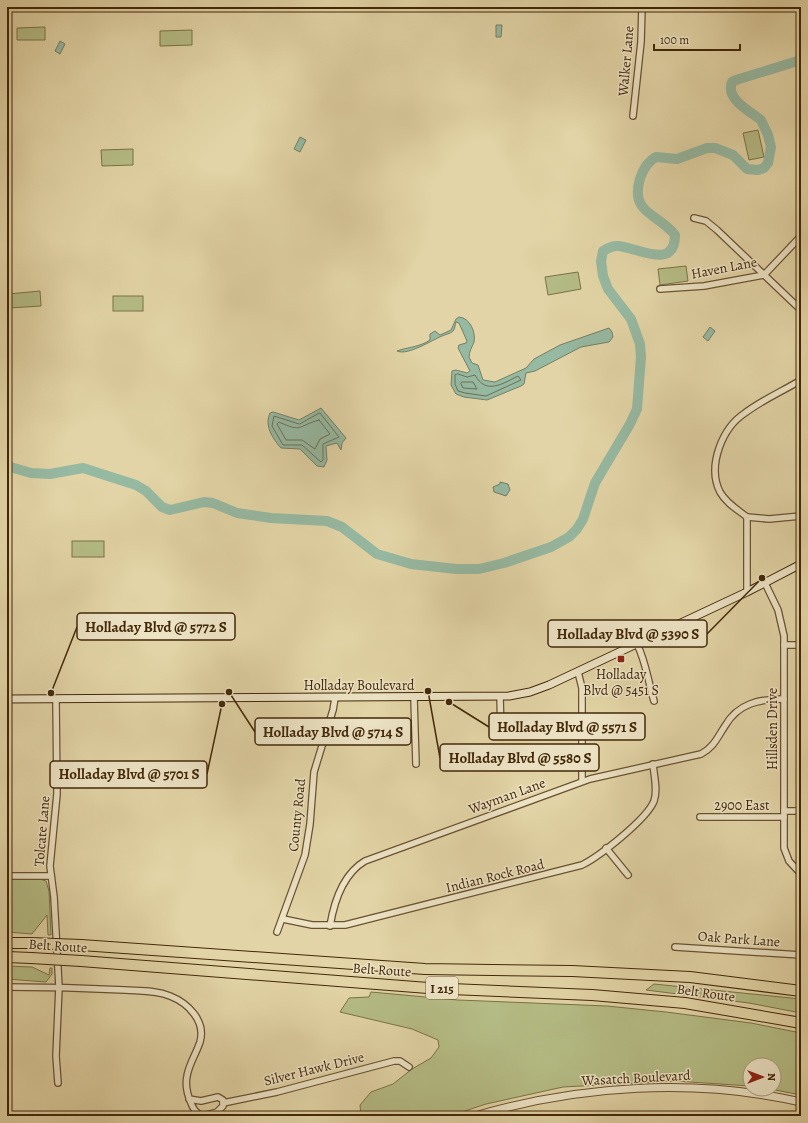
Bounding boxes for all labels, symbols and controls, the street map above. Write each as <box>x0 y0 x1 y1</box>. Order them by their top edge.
street label: Walker Lane <box>613 25 639 98</box>
scale bar <box>654 26 740 52</box>
text: 100 m <box>660 32 689 48</box>
street label: Haven Lane <box>689 252 759 284</box>
callout: Holladay Blvd @ 5772 S <box>77 613 235 640</box>
text: Holladay Blvd @ 5772 S <box>85 617 227 637</box>
callout: Holladay Blvd @ 5390 S <box>548 620 707 647</box>
text: Holladay Blvd @ 5390 S <box>557 624 699 644</box>
marker: Holladay Blvd @ 5451 S <box>616 654 626 664</box>
place label: Holladay Blvd @ 5451 S <box>583 665 659 700</box>
street label: Holladay Boulevard <box>303 676 415 695</box>
street label: Hillsden Drive <box>763 688 782 770</box>
callout: Holladay Blvd @ 5571 S <box>489 713 645 740</box>
text: Holladay Blvd @ 5571 S <box>497 717 637 737</box>
callout: Holladay Blvd @ 5714 S <box>255 718 411 745</box>
text: Holladay Blvd @ 5714 S <box>263 722 403 742</box>
callout: Holladay Blvd @ 5580 S <box>440 744 599 771</box>
text: Holladay Blvd @ 5580 S <box>448 748 592 768</box>
callout: Holladay Blvd @ 5701 S <box>50 761 207 788</box>
text: Holladay Blvd @ 5701 S <box>58 764 200 784</box>
street label: Wayman Lane <box>465 773 548 819</box>
street label: County Road <box>284 777 310 853</box>
street label: Tolcate Lane <box>29 795 55 867</box>
street label: 2900 East <box>714 796 770 815</box>
street label: Indian Rock Road <box>444 854 547 897</box>
street label: Oak Park Lane <box>697 927 781 951</box>
street label: Belt Route <box>28 934 88 958</box>
street label: Belt Route <box>352 958 412 982</box>
road number: I 215 <box>426 977 458 999</box>
street label: Belt Route <box>676 979 736 1007</box>
street label: Silver Hawk Drive <box>262 1047 366 1091</box>
north arrow <box>742 1057 782 1097</box>
street label: Wasatch Boulevard <box>580 1066 691 1090</box>
text: N <box>764 1073 779 1081</box>

